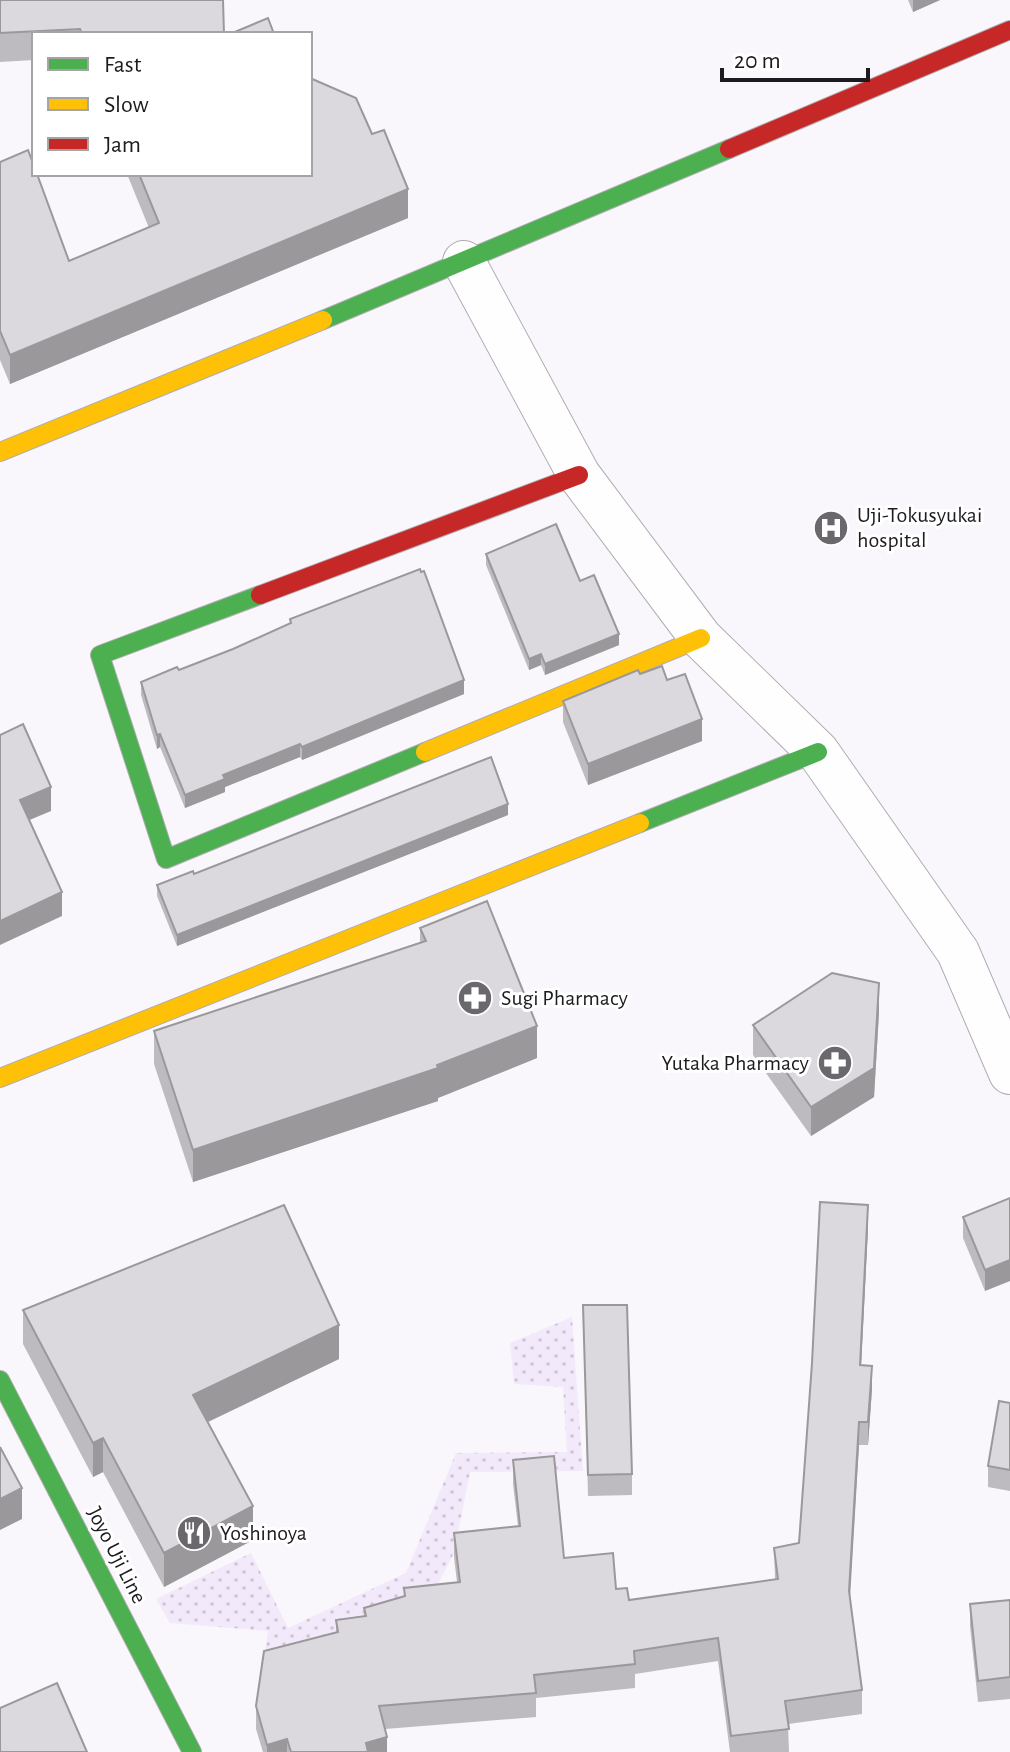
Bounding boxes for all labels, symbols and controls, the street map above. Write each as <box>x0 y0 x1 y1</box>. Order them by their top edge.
legend <box>32 32 312 176</box>
scale bar <box>722 32 868 82</box>
text: 20 m <box>734 49 781 73</box>
text: Fast <box>104 53 142 77</box>
text: Slow <box>104 93 149 117</box>
text: Jam <box>104 133 141 157</box>
place label: Uji-Tokusyukai hospital <box>857 504 982 551</box>
hospital icon: Uji-Tokusyukai hospital <box>812 509 850 547</box>
pharmacy icon: Sugi Pharmacy <box>456 979 494 1017</box>
place label: Sugi Pharmacy <box>501 987 628 1009</box>
pharmacy icon: Yutaka Pharmacy <box>816 1044 854 1082</box>
place label: Yutaka Pharmacy <box>661 1052 810 1074</box>
street label: Joyo Uji Line <box>83 1503 151 1607</box>
restaurant icon: Yoshinoya <box>175 1514 213 1552</box>
place label: Yoshinoya <box>220 1522 307 1544</box>

